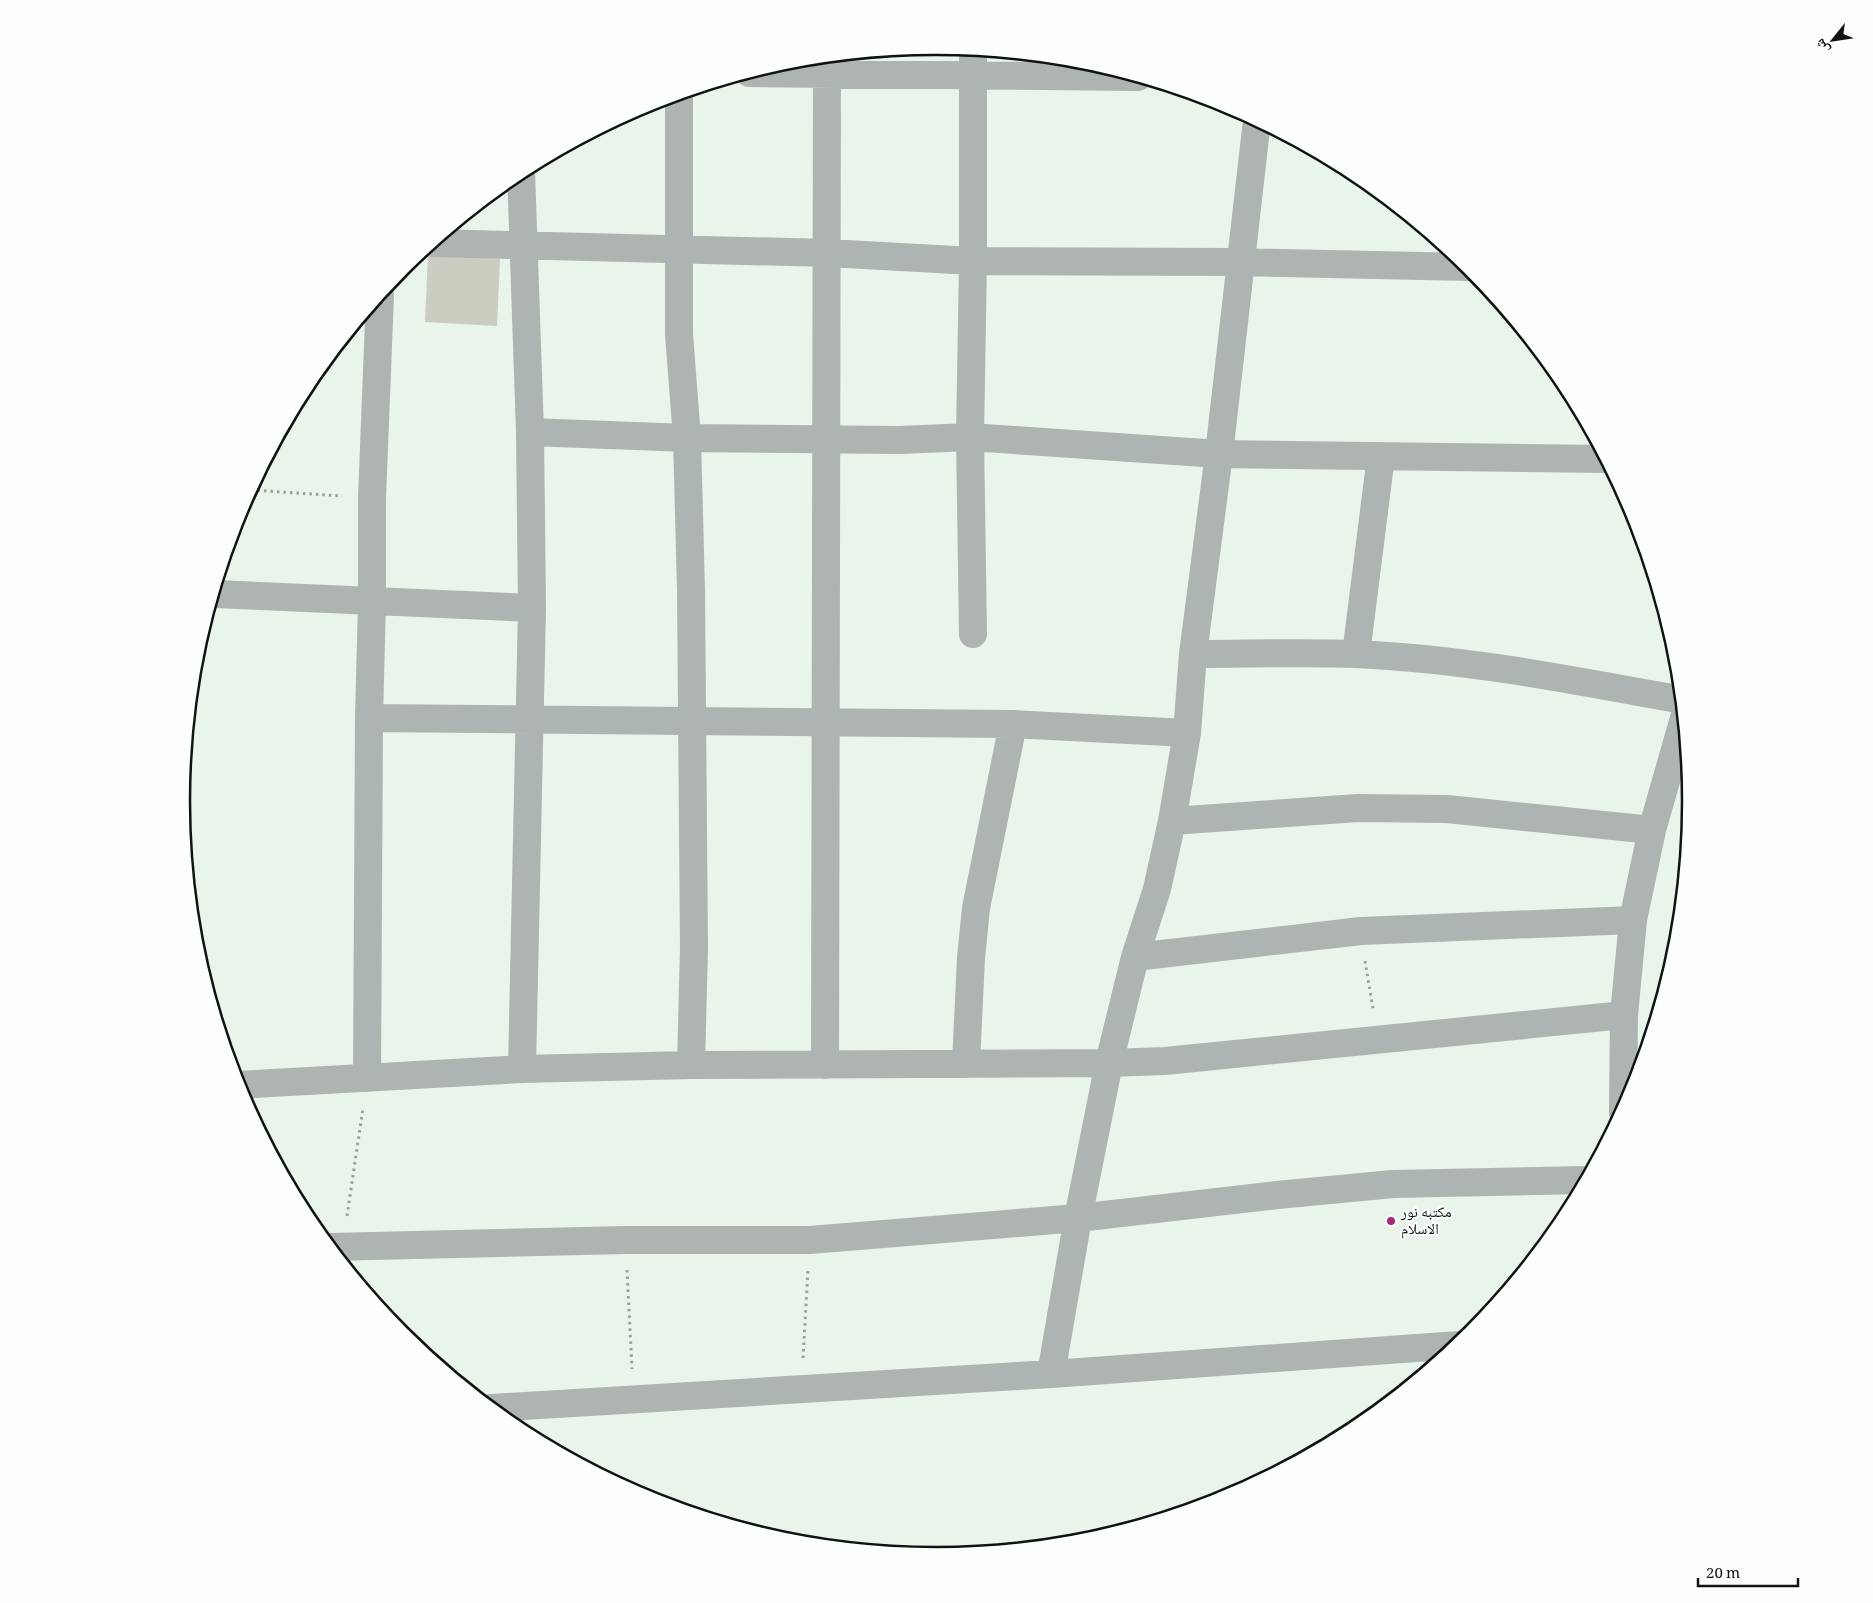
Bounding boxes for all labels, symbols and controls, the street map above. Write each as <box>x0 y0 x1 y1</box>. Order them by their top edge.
north arrow <box>1808 15 1858 65</box>
text: ش <box>1809 33 1838 58</box>
place label: مكتبه نور الاسلام <box>1400 1201 1452 1244</box>
marker: مكتبه نور الاسلام <box>1385 1215 1397 1227</box>
scale bar <box>1698 1556 1798 1588</box>
text: 20 m <box>1706 1562 1740 1588</box>

